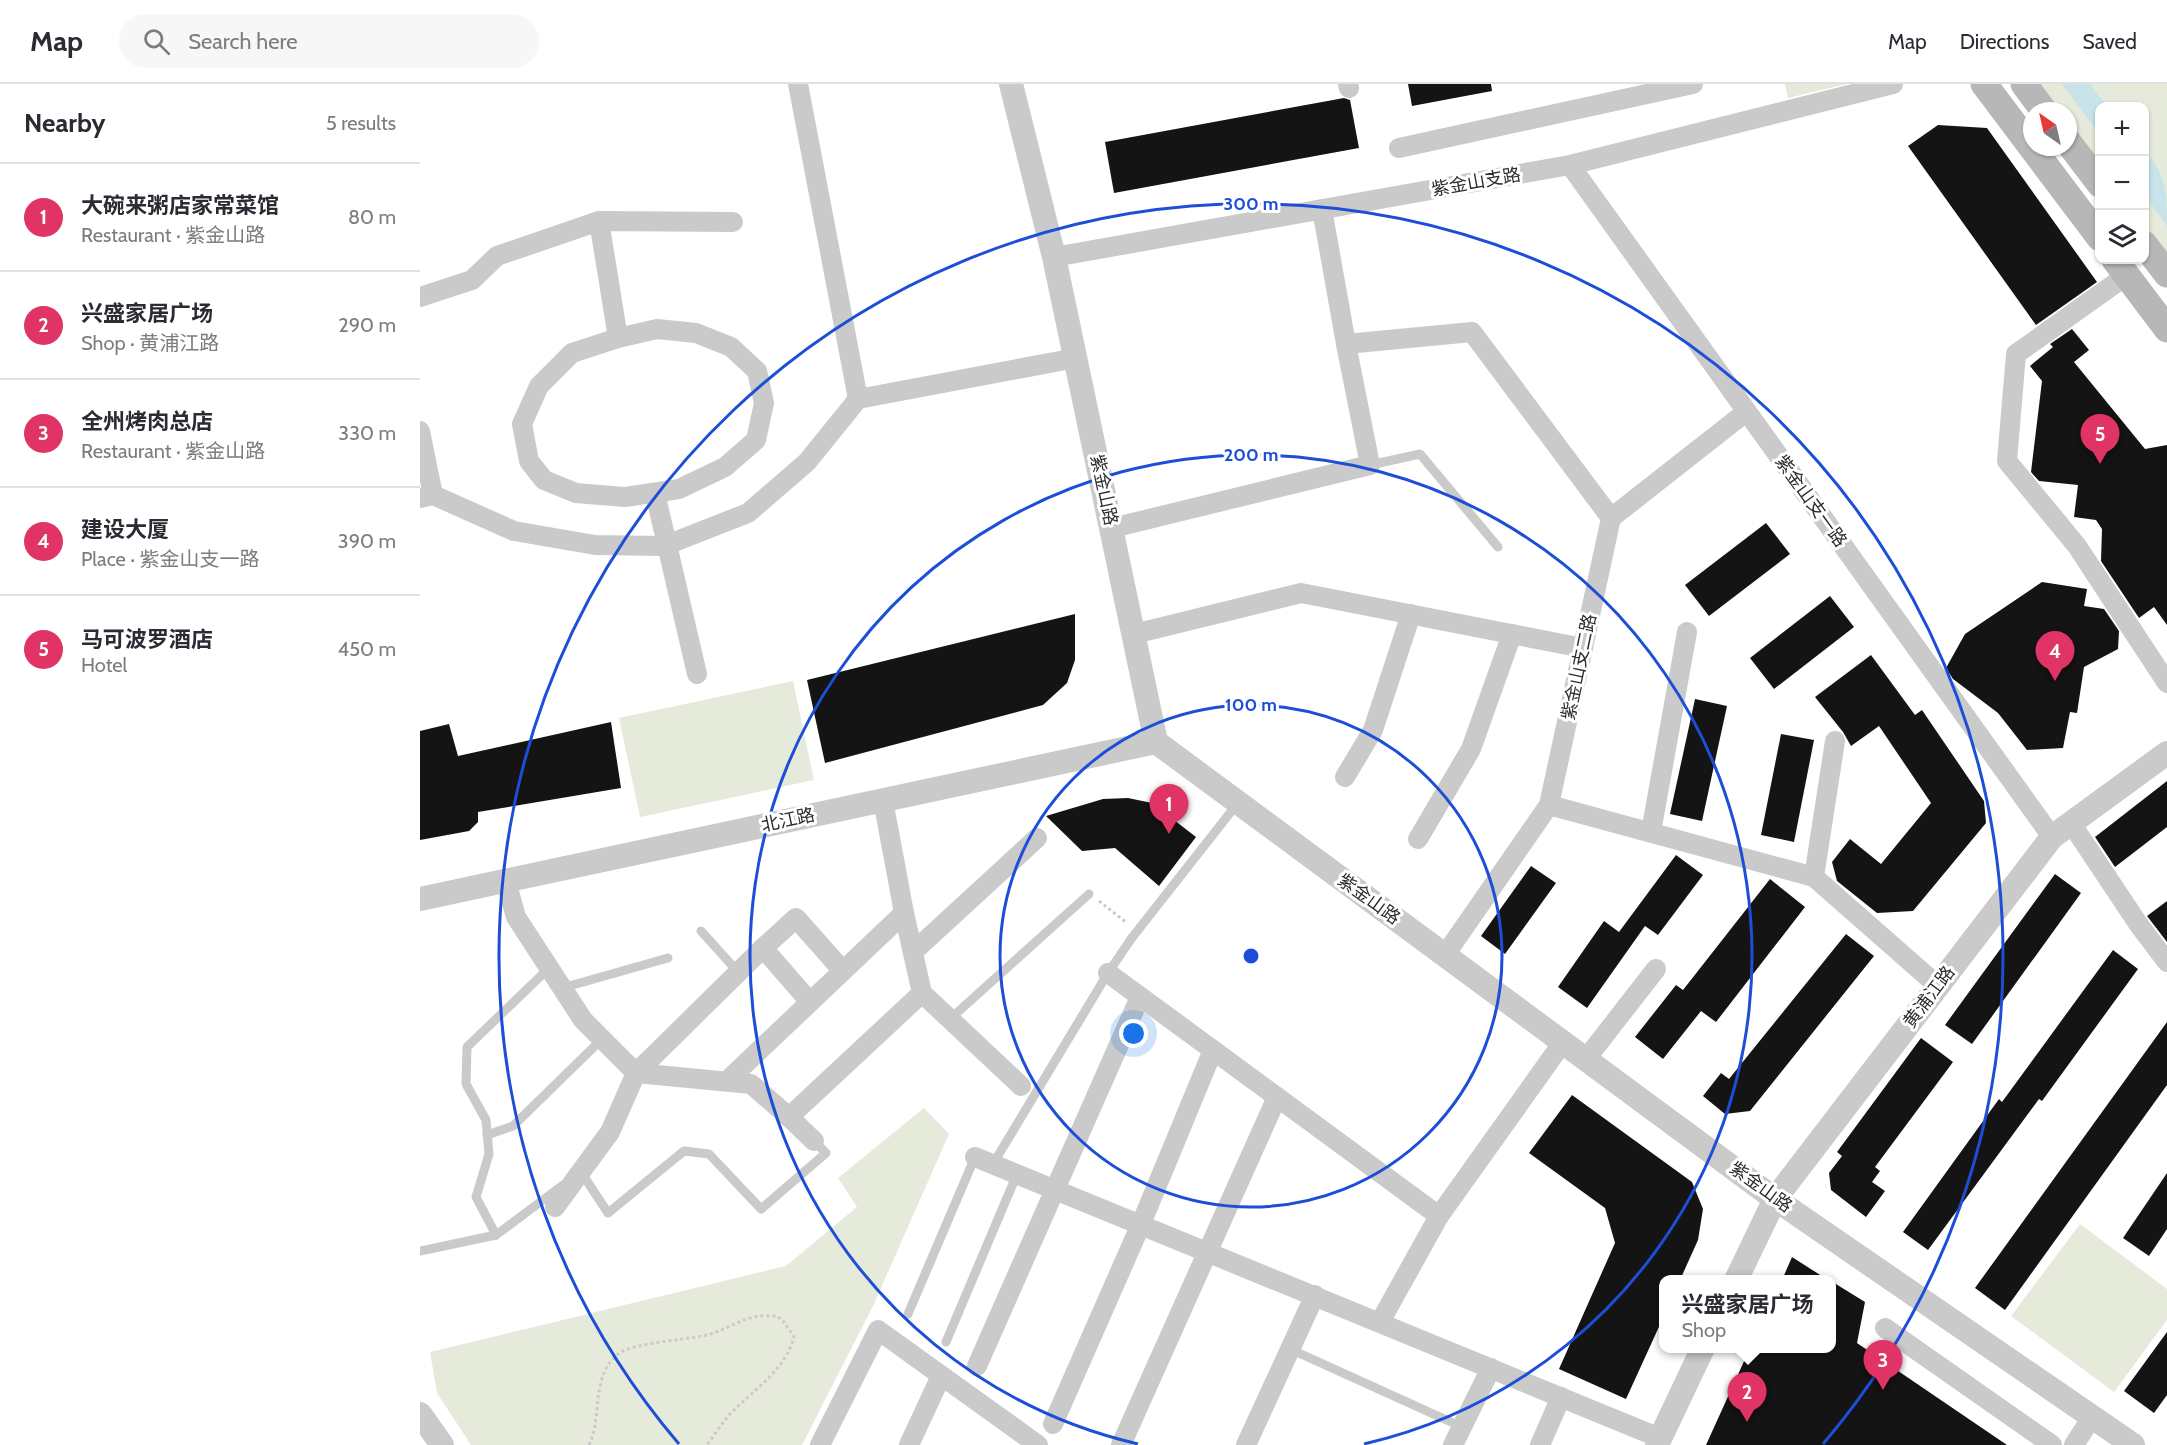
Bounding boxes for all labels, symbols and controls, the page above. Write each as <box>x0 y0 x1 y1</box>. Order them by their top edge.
search box <box>119 14 539 68</box>
text: Map <box>30 24 83 58</box>
icon: search <box>140 25 173 58</box>
text: Search here <box>188 28 297 55</box>
text: Map <box>1888 29 1927 54</box>
text: Directions <box>1960 29 2049 54</box>
text: Saved <box>2082 29 2137 54</box>
north arrow <box>2023 102 2077 156</box>
map controls <box>2095 102 2149 264</box>
button: + <box>2095 102 2149 156</box>
text: Nearby <box>24 107 105 139</box>
text: 5 results <box>326 111 396 135</box>
button: − <box>2095 156 2149 210</box>
street label: 紫金山支路 <box>1430 163 1522 201</box>
text: 大碗来粥店家常菜馆 <box>81 192 279 219</box>
text: 300 m <box>1224 193 1278 215</box>
text: 1 <box>40 205 47 229</box>
text: 80 m <box>348 205 396 229</box>
button: layers <box>2095 210 2149 264</box>
text: Restaurant · 紫金山路 <box>81 223 265 247</box>
text: 兴盛家居广场 <box>81 300 213 327</box>
text: 2 <box>38 313 49 337</box>
text: 290 m <box>338 313 396 337</box>
text: Shop · 黄浦江路 <box>81 331 219 355</box>
text: 全州烤肉总店 <box>81 408 213 435</box>
pin: 5 <box>2080 414 2120 464</box>
text: 3 <box>38 421 49 445</box>
text: 330 m <box>338 421 396 445</box>
text: Restaurant · 紫金山路 <box>81 439 265 463</box>
text: 200 m <box>1224 444 1278 466</box>
street label: 紫金山支一路 <box>1770 451 1852 551</box>
street label: 紫金山路 <box>1086 452 1122 528</box>
text: 建设大厦 <box>81 516 169 543</box>
text: 4 <box>37 529 50 553</box>
text: 390 m <box>338 529 396 553</box>
text: Place · 紫金山支一路 <box>81 547 260 571</box>
street label: 紫金山支二路 <box>1557 612 1601 722</box>
text: 马可波罗酒店 <box>81 626 213 653</box>
pin: 4 <box>2036 632 2074 681</box>
text: 5 <box>38 637 49 661</box>
text: 450 m <box>338 637 396 661</box>
text: Hotel <box>81 653 127 677</box>
text: 100 m <box>1225 694 1277 716</box>
pin: 1 <box>1150 784 1188 834</box>
street label: 北江路 <box>759 804 817 836</box>
street label: 紫金山路 <box>1333 869 1405 929</box>
centre of rings <box>1241 946 1261 966</box>
street label: 黄浦江路 <box>1899 962 1959 1032</box>
your location <box>1119 1019 1148 1048</box>
street label: 紫金山路 <box>1725 1157 1797 1217</box>
popup <box>1659 1275 1836 1353</box>
text: 兴盛家居广场 <box>1681 1291 1814 1318</box>
text: Shop <box>1681 1318 1726 1342</box>
pin: 3 <box>1864 1340 1902 1390</box>
pin: 2 <box>1728 1372 1766 1422</box>

